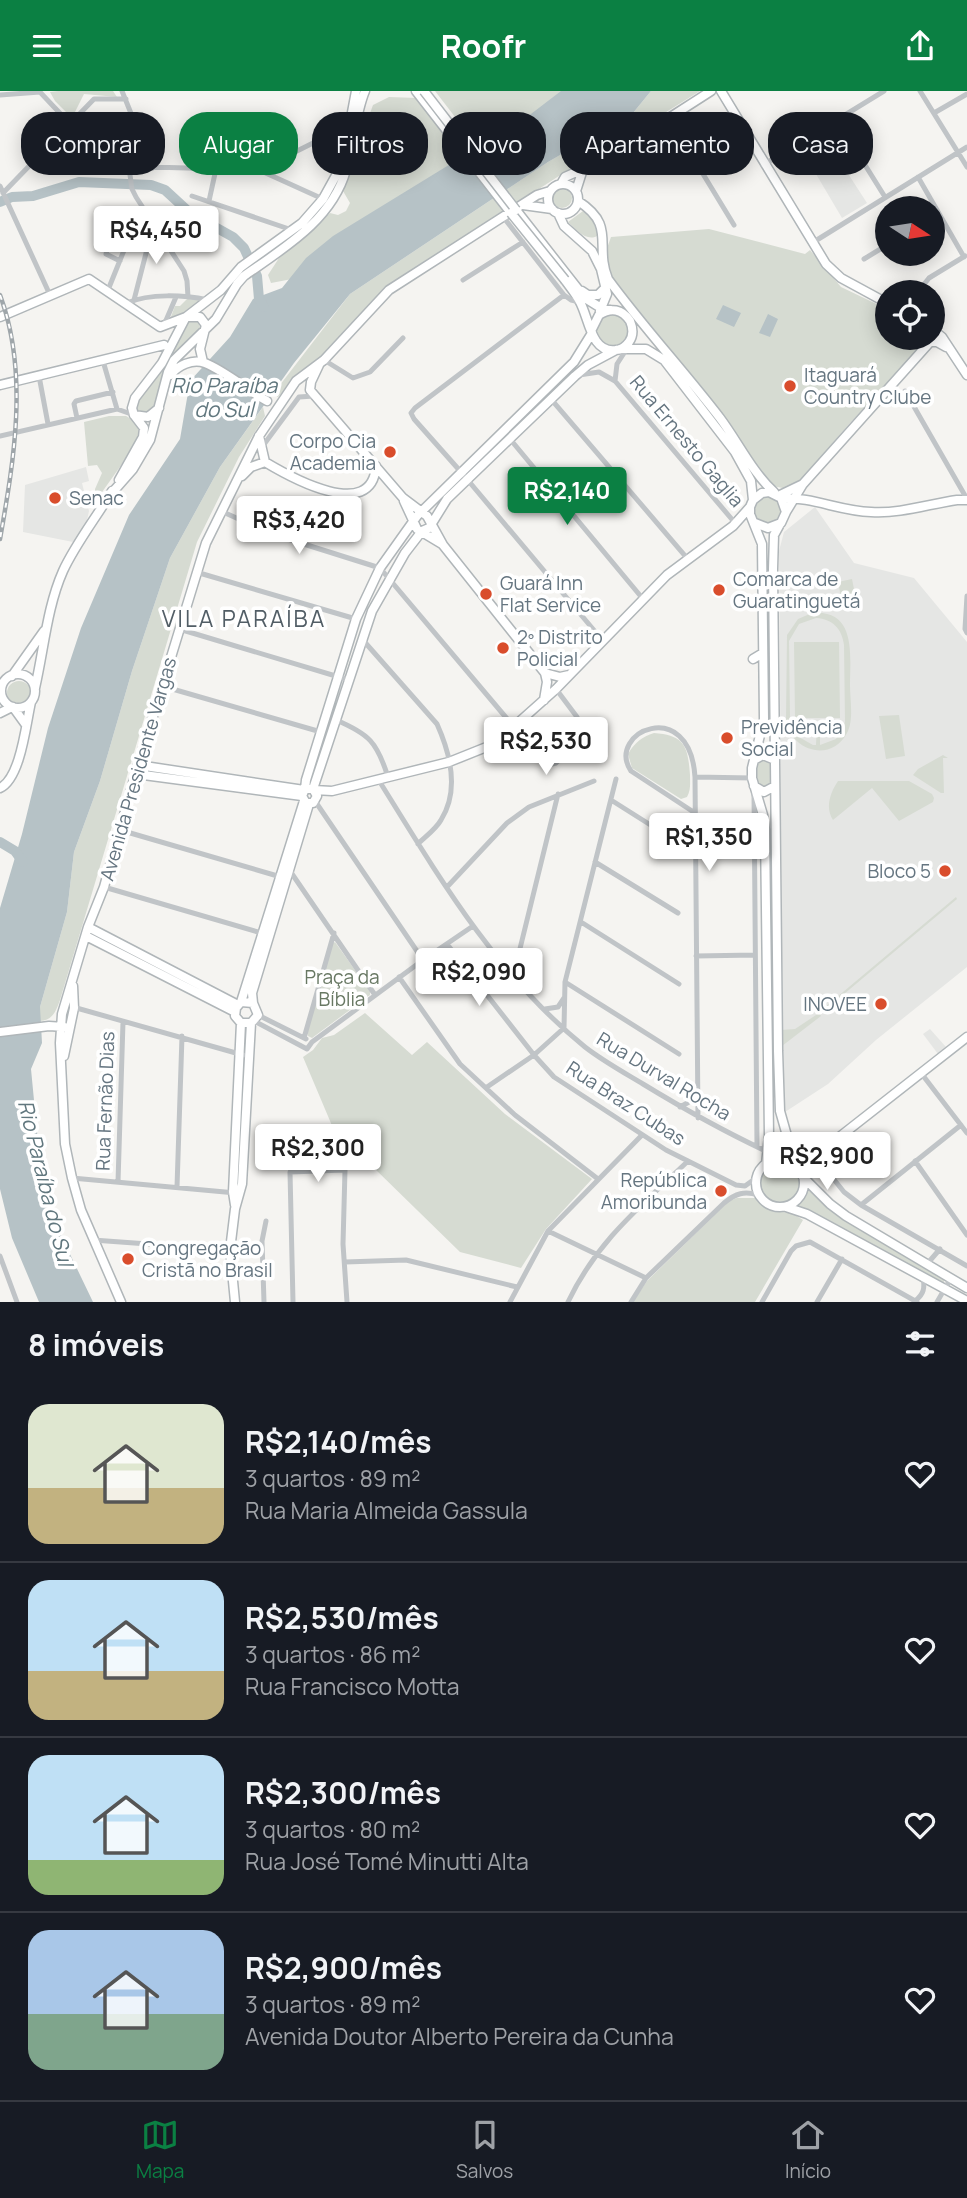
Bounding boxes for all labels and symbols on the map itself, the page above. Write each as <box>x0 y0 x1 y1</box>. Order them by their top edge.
north arrow <box>875 196 945 266</box>
pin: R$4,450 <box>91 207 221 266</box>
place label: Itaguará Country Clube <box>804 362 931 410</box>
street label: Rua Ernesto Gaglia <box>624 370 750 512</box>
water label: Rio Paraíba do Sul <box>171 371 279 423</box>
marker: Itaguará Country Clube <box>782 378 798 394</box>
place label: Corpo Cia Academia <box>289 428 376 476</box>
marker: Corpo Cia Academia <box>382 444 398 460</box>
pin: R$2,140 <box>502 467 632 527</box>
place label: Senac <box>69 485 124 511</box>
marker: Senac <box>47 490 63 506</box>
pin: R$3,420 <box>234 497 364 556</box>
place label: Comarca de Guaratinguetá <box>733 566 860 614</box>
place label: Guará Inn Flat Service <box>500 570 601 618</box>
marker: Comarca de Guaratinguetá <box>711 582 727 598</box>
marker: Guará Inn Flat Service <box>478 586 494 602</box>
district label: VILA PARAÍBA <box>162 602 326 634</box>
place label: 2º Distrito Policial <box>517 624 603 672</box>
marker: 2º Distrito Policial <box>495 640 511 656</box>
street label: Avenida Presidente Vargas <box>94 654 182 884</box>
place label: Previdência Social <box>741 714 842 762</box>
pin: R$2,530 <box>481 717 611 777</box>
marker: Previdência Social <box>719 730 735 746</box>
pin: R$1,350 <box>644 813 774 873</box>
place label: Bloco 5 <box>867 858 931 884</box>
marker: Bloco 5 <box>937 863 953 879</box>
pin: R$2,090 <box>414 949 544 1008</box>
park label: Praça da Bíblia <box>304 964 380 1012</box>
place label: INOVEE <box>803 991 867 1017</box>
marker: INOVEE <box>873 996 889 1012</box>
street label: Rua Durval Rocha <box>592 1026 736 1126</box>
street label: Rua Fernão Dias <box>90 1031 120 1171</box>
street label: Rua Braz Cubas <box>562 1055 690 1151</box>
water label: Rio Paraíba do Sul <box>12 1097 81 1272</box>
pin: R$2,300 <box>253 1125 383 1184</box>
pin: R$2,900 <box>762 1133 892 1192</box>
place label: República Amoribunda <box>601 1167 707 1215</box>
marker: República Amoribunda <box>713 1183 729 1199</box>
place label: Congregação Cristã no Brasil <box>142 1235 273 1283</box>
marker: Congregação Cristã no Brasil <box>120 1251 136 1267</box>

